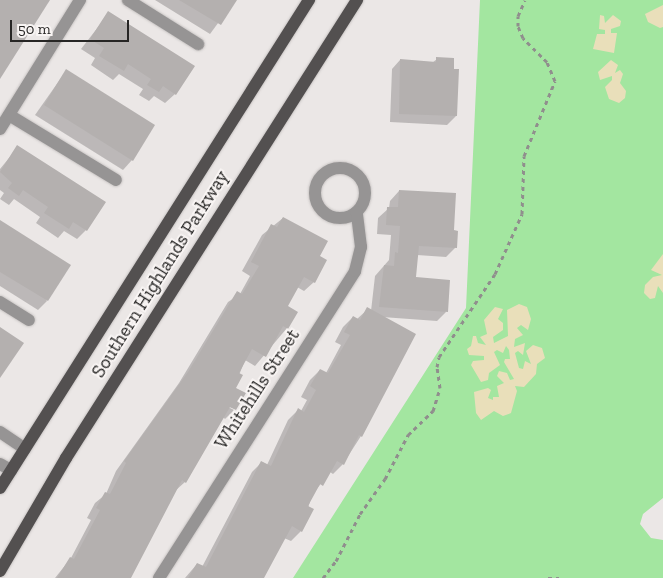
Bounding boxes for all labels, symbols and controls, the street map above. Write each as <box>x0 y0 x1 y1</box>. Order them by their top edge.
scale bar <box>12 10 131 42</box>
text: 50 m <box>18 20 51 38</box>
street label: Southern Highlands Parkway <box>87 166 233 382</box>
street label: Whitehills Street <box>210 325 304 453</box>

